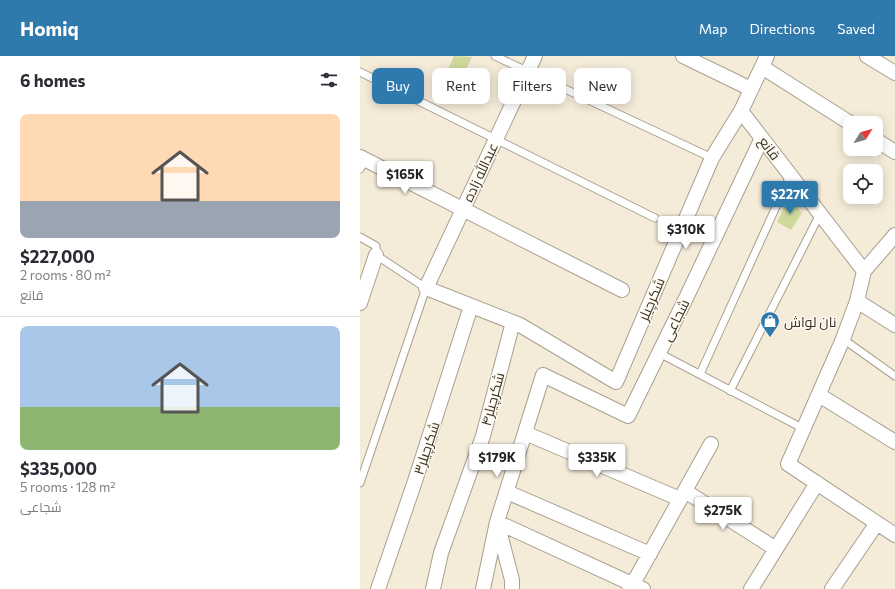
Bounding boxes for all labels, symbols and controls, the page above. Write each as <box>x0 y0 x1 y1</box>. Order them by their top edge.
text: Homiq <box>20 17 79 40</box>
text: Map <box>699 20 728 37</box>
text: Directions <box>750 20 815 37</box>
text: Saved <box>837 20 875 37</box>
chip: Buy <box>372 68 424 104</box>
chip: Rent <box>432 68 490 104</box>
chip: Filters <box>498 68 566 104</box>
chip: New <box>574 68 631 104</box>
icon: filters <box>318 69 340 91</box>
text: 6 homes <box>20 70 85 91</box>
north arrow <box>843 116 883 156</box>
map controls <box>843 116 883 204</box>
street label: قانع <box>755 133 784 164</box>
icon: home <box>144 140 216 212</box>
street label: عبدالله زاده <box>459 140 501 204</box>
pin: $165K <box>377 161 433 195</box>
button: locate <box>843 164 883 204</box>
text: $165K <box>386 166 424 182</box>
pin: $227K <box>762 181 818 215</box>
text: $227K <box>771 186 809 202</box>
pin: $310K <box>658 216 714 250</box>
text: $310K <box>667 221 705 237</box>
text: $227,000 <box>20 246 95 267</box>
text: 2 rooms · 80 m² <box>20 267 111 283</box>
street label: شکرچیلر <box>634 275 670 325</box>
text: قانع <box>20 287 43 303</box>
street label: شجاعی <box>658 296 692 344</box>
shop icon: نان لواش <box>759 310 781 338</box>
place label: نان لواش <box>784 313 837 330</box>
icon: home <box>144 352 216 424</box>
street label: شکرچیلر۴ <box>477 370 509 428</box>
street label: شکرچیلر۳ <box>409 419 444 477</box>
pin: $179K <box>469 444 525 478</box>
pin: $335K <box>569 444 625 478</box>
text: $179K <box>478 449 516 465</box>
text: $335K <box>577 449 617 465</box>
text: $335,000 <box>20 458 97 479</box>
text: 5 rooms · 128 m² <box>20 479 115 495</box>
pin: $275K <box>695 497 751 531</box>
text: شجاعی <box>20 499 62 515</box>
text: $275K <box>704 502 742 518</box>

